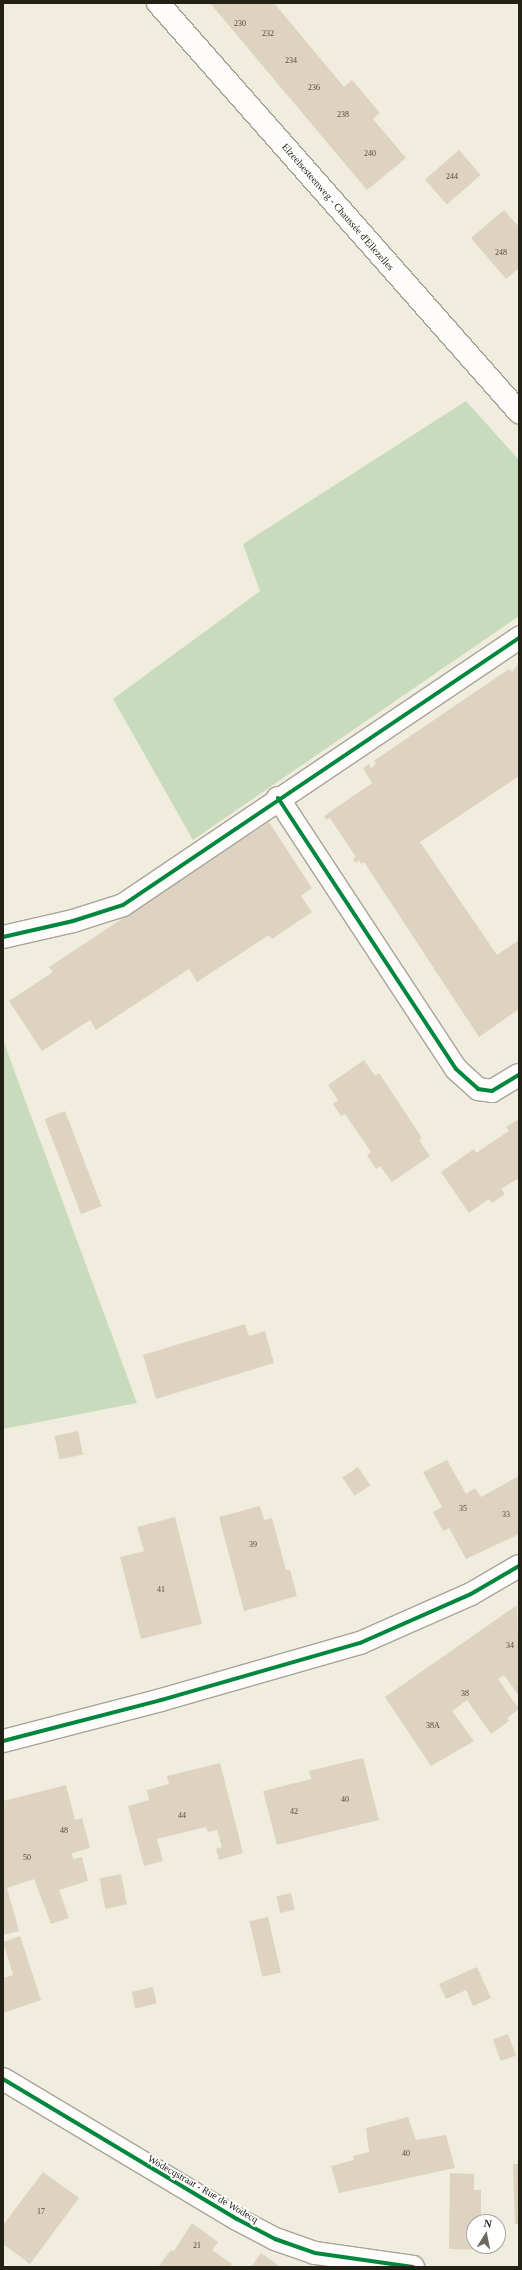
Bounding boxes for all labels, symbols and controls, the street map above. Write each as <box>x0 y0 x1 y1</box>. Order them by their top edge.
house number: 230 <box>234 19 246 29</box>
house number: 232 <box>262 29 274 39</box>
house number: 234 <box>285 56 297 66</box>
house number: 236 <box>308 83 320 93</box>
house number: 238 <box>337 110 349 120</box>
street label: Elzeelsesteenweg - Chaussée d'Ellezelles <box>279 141 397 273</box>
house number: 240 <box>364 149 376 159</box>
house number: 244 <box>446 172 458 182</box>
house number: 248 <box>495 248 507 258</box>
house number: 35 <box>459 1504 467 1514</box>
house number: 33 <box>502 1510 510 1520</box>
house number: 39 <box>249 1540 257 1550</box>
house number: 41 <box>157 1585 165 1595</box>
house number: 34 <box>506 1641 514 1651</box>
house number: 38 <box>461 1689 469 1699</box>
house number: 38A <box>426 1721 440 1731</box>
house number: 40 <box>341 1795 349 1805</box>
house number: 42 <box>290 1807 298 1817</box>
house number: 44 <box>178 1811 186 1821</box>
house number: 48 <box>60 1826 68 1836</box>
house number: 50 <box>23 1853 31 1863</box>
house number: 40 <box>402 2149 410 2159</box>
street label: Wodecqstraat - Rue de Wodecq <box>146 2152 260 2226</box>
house number: 17 <box>37 2207 45 2217</box>
north arrow <box>466 2214 506 2254</box>
text: N <box>483 2217 493 2230</box>
house number: 21 <box>193 2241 201 2251</box>

